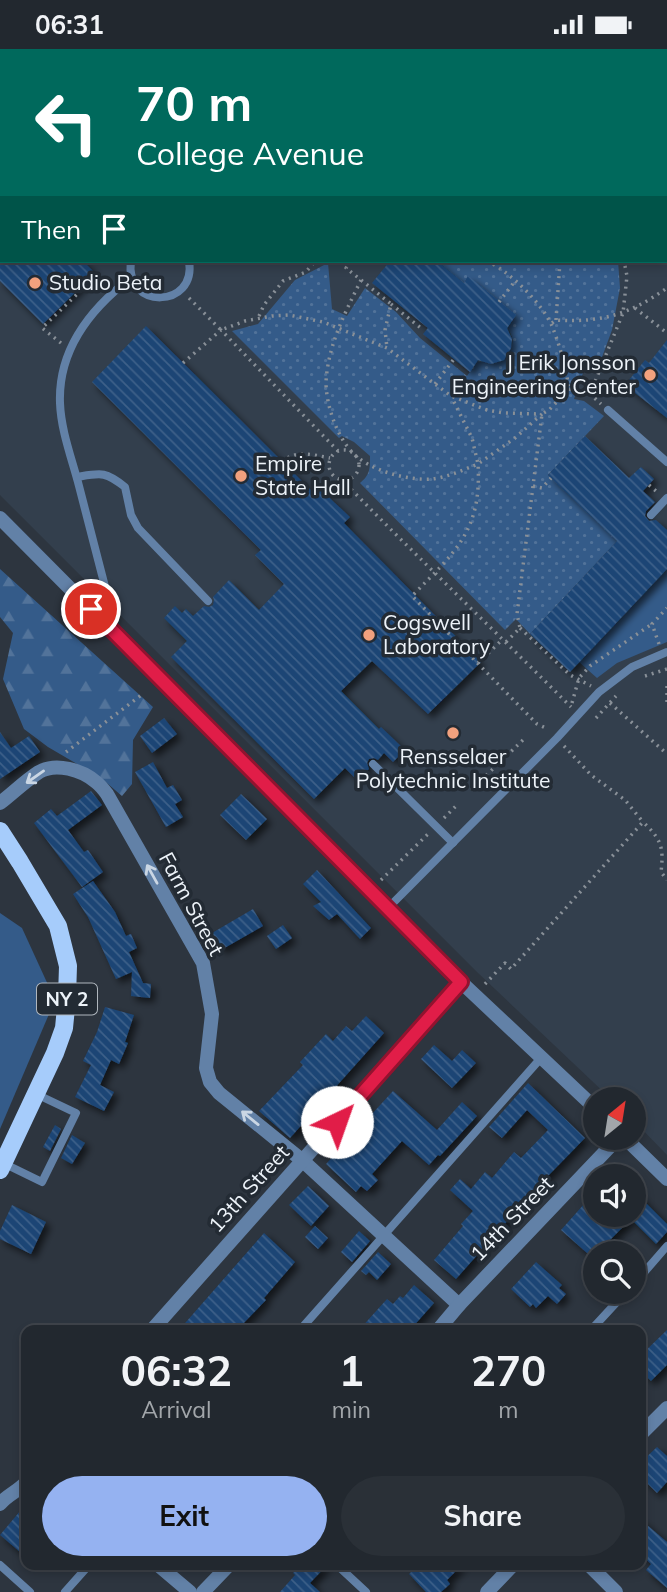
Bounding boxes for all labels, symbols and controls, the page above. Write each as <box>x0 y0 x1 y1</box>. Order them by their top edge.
text: 06:31 <box>35 8 104 41</box>
text: 70 m <box>136 72 252 133</box>
icon: left <box>21 77 112 168</box>
text: College Avenue <box>136 133 364 173</box>
icon: arrive <box>95 210 133 248</box>
text: Then <box>21 213 81 246</box>
place label: Studio Beta <box>49 269 162 295</box>
marker: Studio Beta <box>27 275 43 291</box>
place label: J Erik Jonsson Engineering Center <box>452 349 636 399</box>
marker: J Erik Jonsson Engineering Center <box>642 367 658 383</box>
place label: Empire State Hall <box>255 450 351 500</box>
marker: Empire State Hall <box>233 468 249 484</box>
pin <box>61 579 121 639</box>
icon: arrive <box>72 590 110 628</box>
place label: Cogswell Laboratory <box>383 609 490 659</box>
marker: Cogswell Laboratory <box>361 627 377 643</box>
marker: Rensselaer Polytechnic Institute <box>445 725 461 741</box>
place label: Rensselaer Polytechnic Institute <box>356 743 550 793</box>
one-way arrow <box>26 770 45 784</box>
street label: Farm Street <box>154 847 230 960</box>
one-way arrow <box>145 865 159 885</box>
road number: NY 2 <box>37 983 97 1015</box>
position arrow <box>300 1085 374 1159</box>
north arrow <box>583 1087 646 1150</box>
map controls <box>583 1087 646 1304</box>
one-way arrow <box>241 1110 259 1125</box>
street label: 13th Street <box>202 1139 294 1237</box>
button: sound <box>583 1164 646 1227</box>
street label: 14th Street <box>464 1170 558 1266</box>
button: search <box>583 1241 646 1304</box>
text: 06:32 <box>121 1344 232 1397</box>
text: 1 <box>339 1344 364 1397</box>
text: 270 <box>471 1344 546 1397</box>
text: Arrival <box>141 1395 212 1424</box>
text: min <box>332 1395 371 1424</box>
text: m <box>498 1395 519 1424</box>
button: Exit <box>42 1476 327 1556</box>
button: Share <box>341 1476 625 1556</box>

